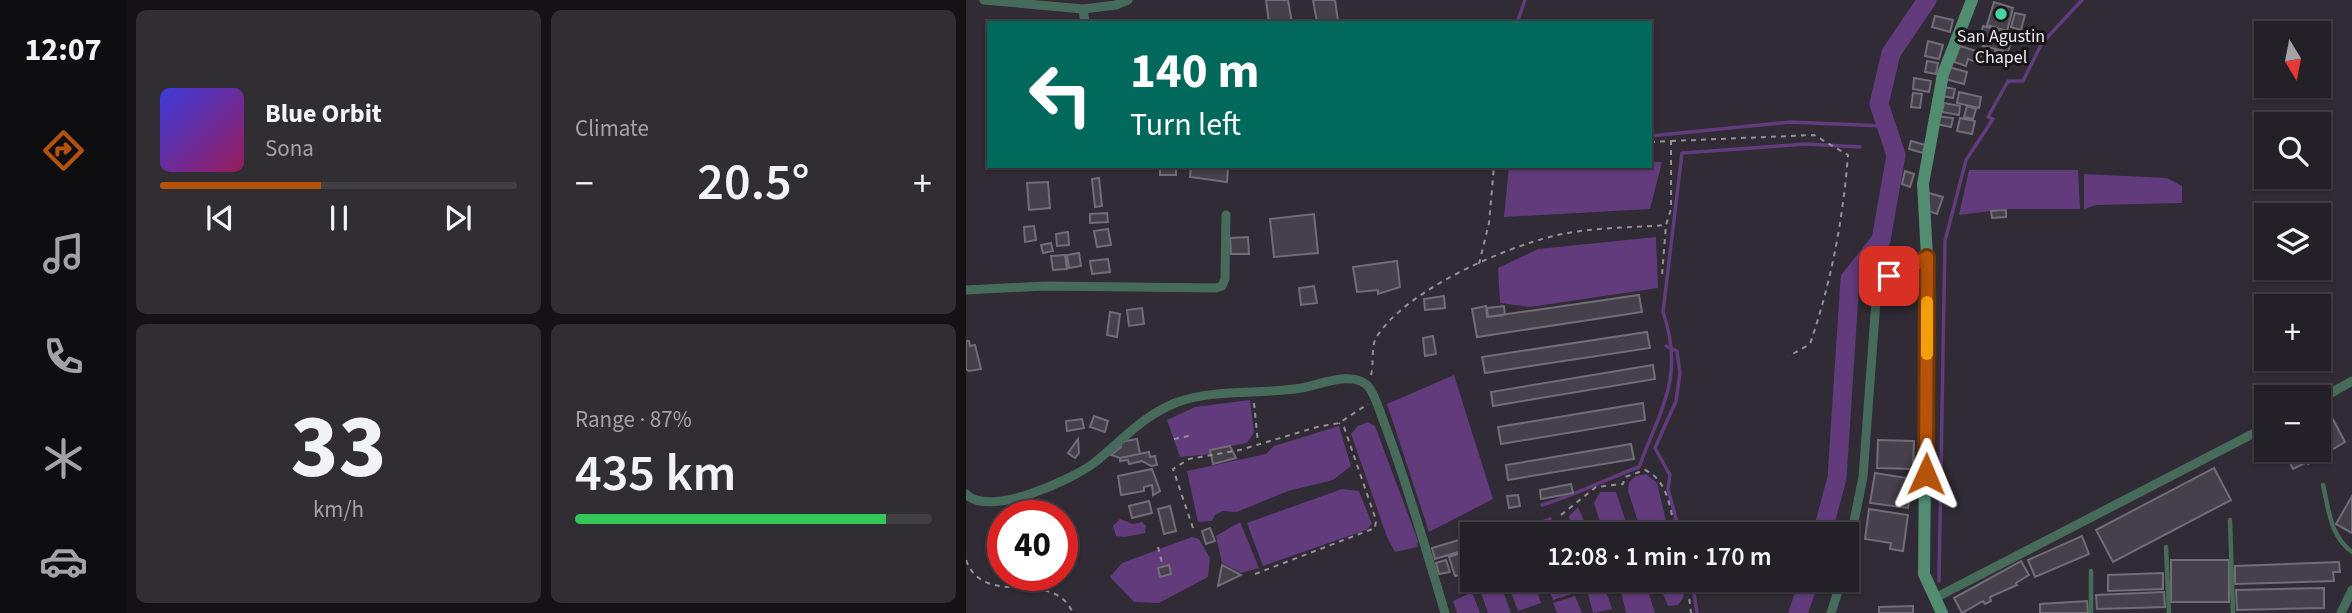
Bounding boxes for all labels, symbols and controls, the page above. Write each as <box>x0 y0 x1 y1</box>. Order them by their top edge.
marker: San Agustin Chapel <box>1993 6 2009 22</box>
north arrow <box>2254 21 2331 98</box>
map controls <box>2254 21 2331 462</box>
place label: San Agustin Chapel <box>1957 24 2045 70</box>
text: 12:07 <box>24 27 102 73</box>
text: 140 m <box>1130 37 1259 107</box>
icon: left <box>1015 49 1106 140</box>
text: Blue Orbit <box>265 95 382 132</box>
text: Turn left <box>1130 102 1241 148</box>
text: Climate <box>575 112 649 145</box>
button: search <box>2254 112 2331 189</box>
icon: directions <box>39 126 88 175</box>
text: Sona <box>265 132 314 165</box>
text: 20.5° <box>697 146 810 220</box>
text: − <box>575 157 594 211</box>
text: + <box>913 157 932 211</box>
icon: previous <box>201 199 239 237</box>
icon: pause <box>320 199 358 237</box>
icon: next <box>439 199 477 237</box>
button: layers <box>2254 203 2331 280</box>
icon: music <box>39 229 88 278</box>
pin <box>1859 246 1919 306</box>
icon: arrive <box>1870 257 1908 295</box>
button: + <box>2254 294 2331 371</box>
icon: phone <box>39 332 88 381</box>
text: 33 <box>290 383 387 512</box>
button: − <box>2254 385 2331 462</box>
text: Range · 87% <box>575 403 692 436</box>
icon: climate <box>39 434 88 483</box>
text: 435 km <box>575 437 736 511</box>
position arrow <box>1889 437 1963 511</box>
text: km/h <box>313 493 364 526</box>
speed limit sign: 40 <box>987 500 1078 591</box>
icon: car <box>39 537 88 586</box>
text: 12:08 · 1 min · 170 m <box>1547 538 1772 575</box>

